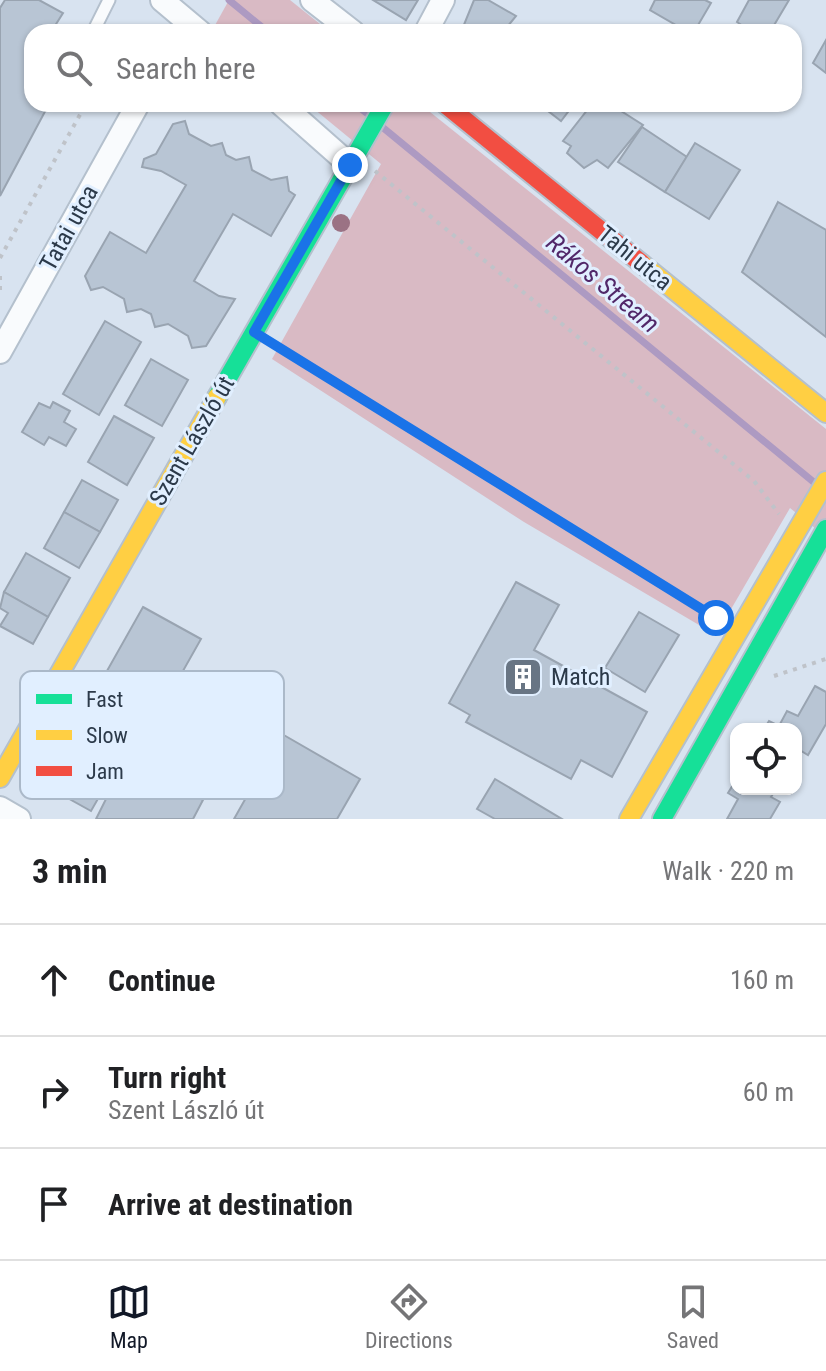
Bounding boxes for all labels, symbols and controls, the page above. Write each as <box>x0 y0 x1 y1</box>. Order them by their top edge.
search box <box>24 24 802 112</box>
icon: search <box>52 46 96 90</box>
text: Search here <box>116 51 256 86</box>
route end <box>332 147 368 183</box>
street label: Tatai utca <box>34 180 104 276</box>
street label: Tahi utca <box>593 220 677 296</box>
water label: Rákos Stream <box>541 227 665 339</box>
street label: Szent László út <box>144 371 240 511</box>
route start <box>698 600 734 636</box>
building icon: Match <box>502 656 544 698</box>
place label: Match <box>551 663 610 691</box>
legend <box>20 671 284 799</box>
text: Fast <box>86 687 123 712</box>
text: Slow <box>86 723 128 748</box>
map controls <box>730 723 802 795</box>
button: locate <box>730 723 802 795</box>
text: Jam <box>86 759 124 784</box>
text: 3 min <box>32 851 108 891</box>
text: Walk · 220 m <box>662 856 794 886</box>
icon: ahead <box>32 958 76 1002</box>
text: Continue <box>108 963 215 998</box>
text: 160 m <box>730 965 794 995</box>
text: Turn right <box>108 1060 226 1095</box>
icon: right <box>32 1070 76 1114</box>
text: 60 m <box>743 1077 794 1107</box>
text: Szent László út <box>108 1095 264 1125</box>
icon: arrive <box>32 1182 76 1226</box>
text: Arrive at destination <box>108 1187 353 1222</box>
tab: Map <box>107 1280 151 1353</box>
tab: Directions <box>365 1280 453 1353</box>
tab: Saved <box>667 1280 719 1353</box>

